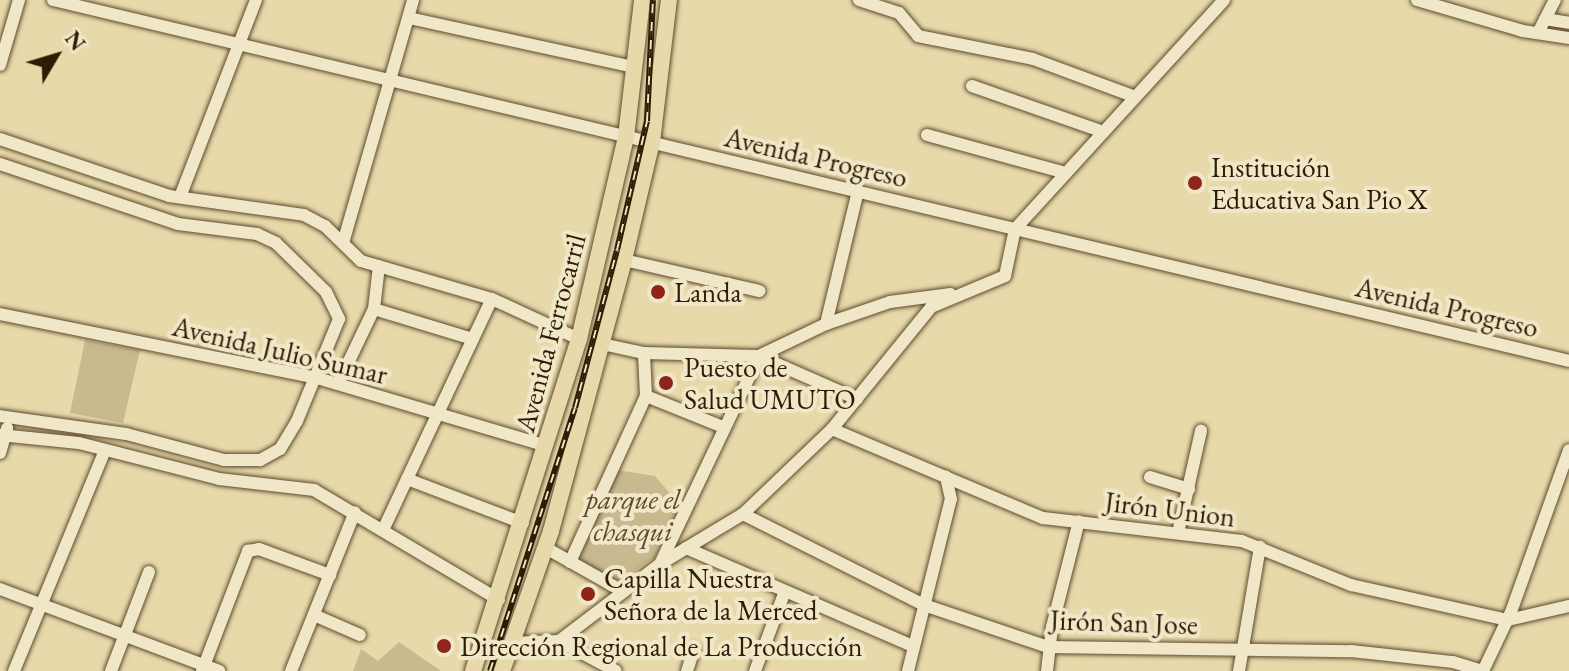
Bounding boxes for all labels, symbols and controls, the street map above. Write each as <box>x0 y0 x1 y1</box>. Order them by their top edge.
north arrow <box>16 16 96 96</box>
text: N <box>58 25 92 57</box>
street label: Avenida Progreso <box>721 120 911 194</box>
place label: Institución Educativa San Pio X <box>1211 150 1428 216</box>
marker: Institución Educativa San Pio X <box>1186 174 1204 192</box>
street label: Avenida Ferrocarril <box>507 230 593 436</box>
street label: Avenida Progreso <box>1352 270 1542 344</box>
place label: Landa <box>674 275 742 309</box>
marker: Landa <box>649 283 667 301</box>
street label: Avenida Julio Sumar <box>169 309 391 391</box>
place label: Puesto de Salud UMUTO <box>684 350 856 416</box>
marker: Puesto de Salud UMUTO <box>655 372 677 394</box>
park label: parque el chasqui <box>585 482 681 548</box>
street label: Jirón Union <box>1103 484 1237 534</box>
place label: Capilla Nuestra Señora de la Merced <box>604 561 817 627</box>
marker: Capilla Nuestra Señora de la Merced <box>579 585 597 603</box>
street label: Jirón San Jose <box>1050 603 1198 641</box>
place label: Dirección Regional de La Producción <box>460 629 862 663</box>
marker: Dirección Regional de La Producción <box>435 637 453 655</box>

